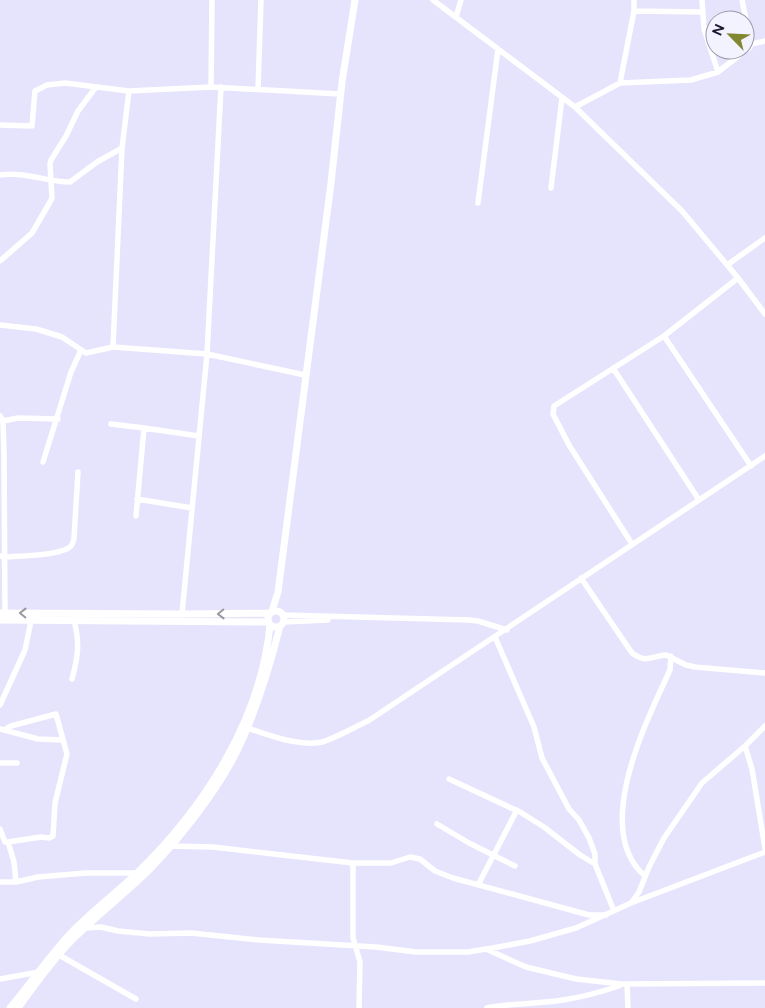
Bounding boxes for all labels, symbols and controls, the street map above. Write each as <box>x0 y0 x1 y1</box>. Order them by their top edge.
north arrow <box>705 10 755 60</box>
text: N <box>709 22 729 38</box>
one-way arrow <box>19 608 26 618</box>
one-way arrow <box>216 609 224 619</box>

